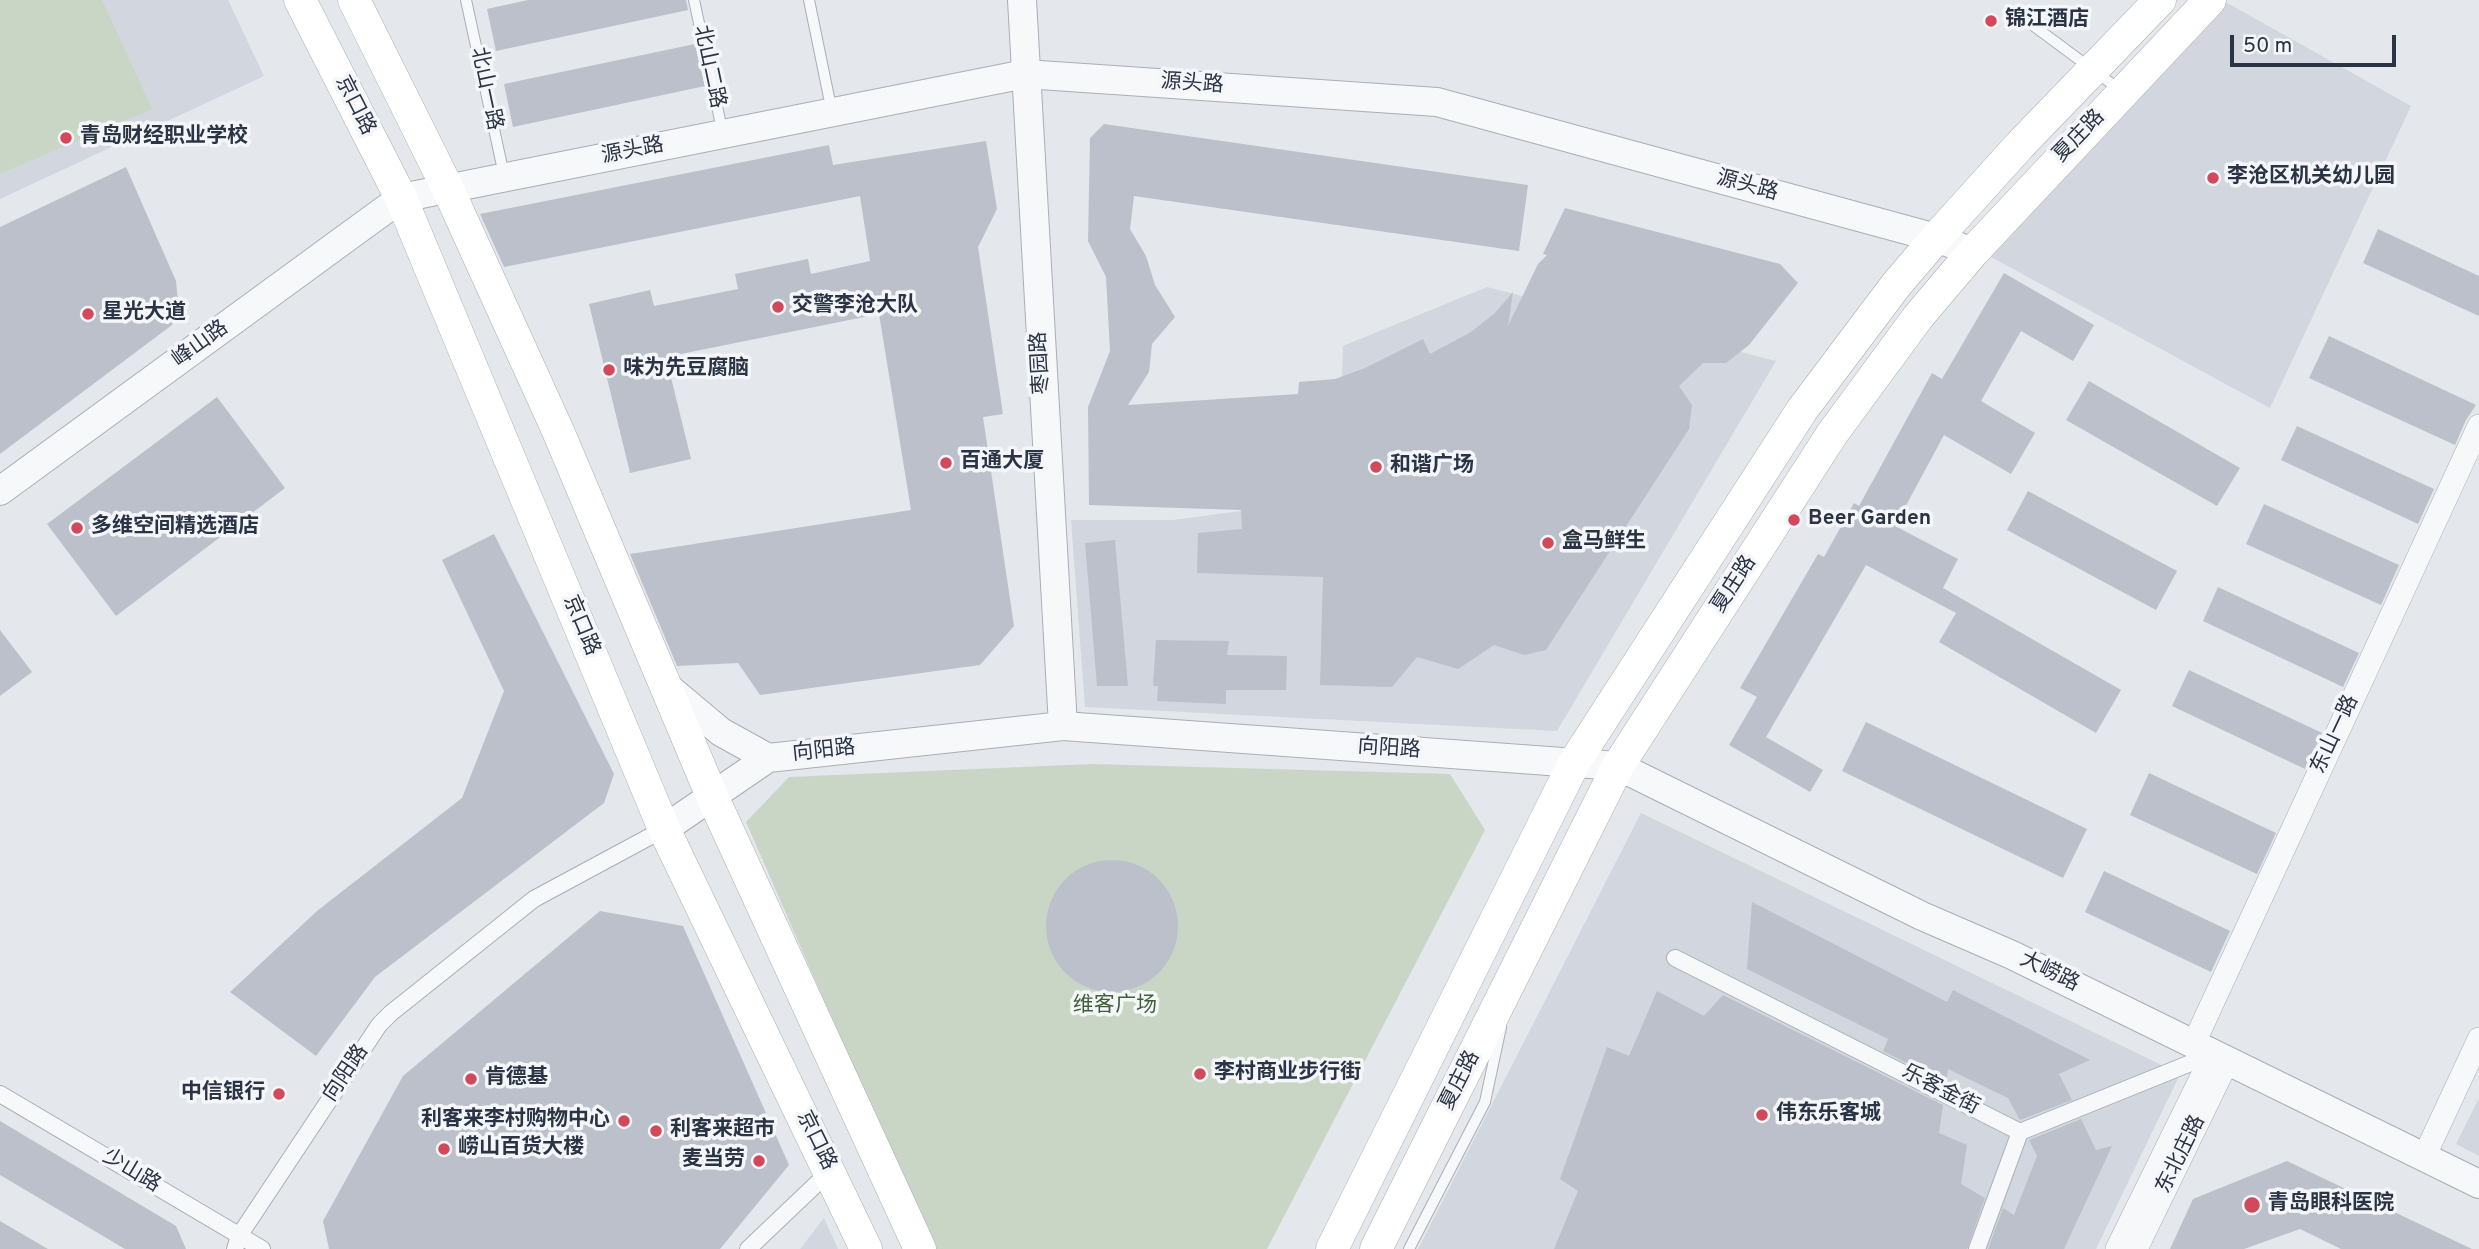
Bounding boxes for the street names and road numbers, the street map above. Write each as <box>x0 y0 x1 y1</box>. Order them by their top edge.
street label: 北山二路 <box>687 23 729 111</box>
street label: 北山一路 <box>464 45 506 133</box>
street label: 源头路 <box>1160 70 1224 100</box>
street label: 京口路 <box>328 72 380 140</box>
street label: 夏庄路 <box>2049 106 2111 168</box>
street label: 源头路 <box>600 134 666 170</box>
street label: 源头路 <box>1713 167 1781 207</box>
street label: 峰山路 <box>168 316 234 374</box>
street label: 枣园路 <box>1028 331 1056 395</box>
street label: 夏庄路 <box>1707 552 1763 618</box>
street label: 京口路 <box>556 592 604 660</box>
street label: 东山一路 <box>2307 692 2365 778</box>
street label: 向阳路 <box>1357 735 1421 765</box>
street label: 向阳路 <box>791 736 857 768</box>
street label: 大崂路 <box>2015 948 2083 998</box>
street label: 向阳路 <box>319 1041 375 1107</box>
street label: 夏庄路 <box>1435 1047 1487 1115</box>
street label: 乐客金街 <box>1897 1061 1983 1121</box>
street label: 京口路 <box>790 1107 840 1175</box>
street label: 东北庄路 <box>2152 1112 2212 1198</box>
street label: 少山路 <box>98 1145 164 1199</box>

